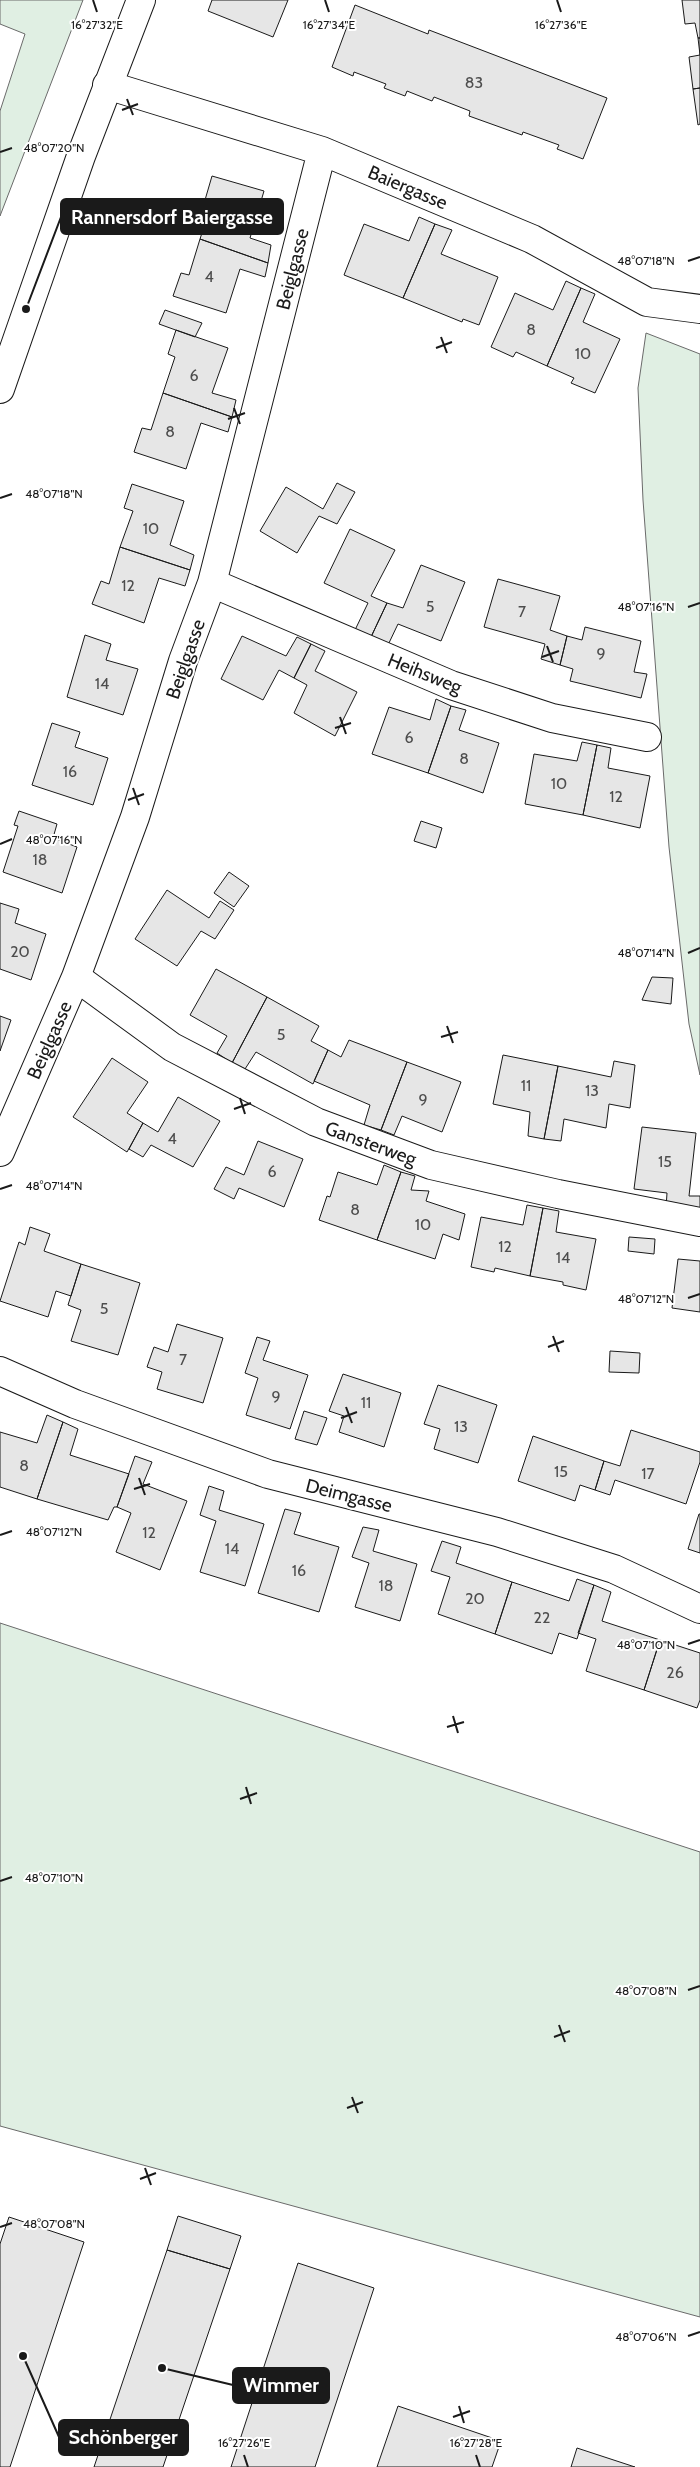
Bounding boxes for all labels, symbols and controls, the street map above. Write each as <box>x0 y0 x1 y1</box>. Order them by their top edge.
text: 16°27'32"E <box>71 17 123 32</box>
text: 16°27'34"E <box>303 17 355 32</box>
text: 16°27'36"E <box>535 17 587 32</box>
house number: 83 <box>465 73 483 92</box>
text: 48°07'20"N <box>23 140 85 155</box>
street label: Baiergasse <box>365 160 451 215</box>
callout: Rannersdorf Baiergasse <box>61 199 283 234</box>
text: Rannersdorf Baiergasse <box>71 205 273 229</box>
street label: Beiglgasse <box>271 226 314 312</box>
text: 48°07'18"N <box>617 253 675 268</box>
house number: 4 <box>204 267 214 286</box>
house number: 8 <box>526 320 536 339</box>
house number: 10 <box>575 344 591 363</box>
house number: 6 <box>189 366 199 385</box>
house number: 8 <box>165 422 175 441</box>
text: 48°07'18"N <box>25 486 83 501</box>
house number: 10 <box>143 519 159 538</box>
house number: 12 <box>121 576 135 595</box>
house number: 5 <box>426 597 434 616</box>
text: 48°07'16"N <box>617 599 675 614</box>
house number: 7 <box>518 602 526 621</box>
street label: Beiglgasse <box>161 616 210 702</box>
house number: 9 <box>596 644 606 663</box>
street label: Heihsweg <box>384 648 466 699</box>
house number: 14 <box>95 674 109 693</box>
house number: 6 <box>404 728 414 747</box>
house number: 8 <box>459 749 469 768</box>
house number: 16 <box>63 762 77 781</box>
house number: 10 <box>551 774 567 793</box>
house number: 12 <box>609 787 623 806</box>
text: 48°07'16"N <box>25 832 83 847</box>
house number: 18 <box>33 850 47 869</box>
house number: 20 <box>10 942 30 961</box>
text: 48°07'14"N <box>617 945 675 960</box>
street label: Beiglgasse <box>22 997 77 1083</box>
house number: 5 <box>277 1025 285 1044</box>
house number: 11 <box>521 1076 531 1095</box>
house number: 13 <box>585 1081 599 1100</box>
house number: 9 <box>418 1090 428 1109</box>
street label: Gansterweg <box>322 1116 420 1171</box>
house number: 4 <box>167 1129 177 1148</box>
house number: 15 <box>658 1152 672 1171</box>
house number: 6 <box>267 1162 277 1181</box>
text: 48°07'14"N <box>25 1178 83 1193</box>
house number: 8 <box>350 1200 360 1219</box>
house number: 10 <box>415 1215 431 1234</box>
house number: 12 <box>498 1237 512 1256</box>
house number: 14 <box>556 1248 570 1267</box>
text: 48°07'12"N <box>618 1291 674 1306</box>
house number: 5 <box>100 1299 108 1318</box>
house number: 7 <box>179 1350 187 1369</box>
house number: 9 <box>271 1387 281 1406</box>
house number: 11 <box>361 1393 371 1412</box>
house number: 13 <box>454 1417 468 1436</box>
house number: 8 <box>19 1456 29 1475</box>
house number: 15 <box>554 1462 568 1481</box>
house number: 17 <box>641 1464 655 1483</box>
street label: Deimgasse <box>303 1474 395 1517</box>
house number: 12 <box>142 1523 156 1542</box>
text: 48°07'12"N <box>26 1524 82 1539</box>
house number: 14 <box>225 1539 239 1558</box>
house number: 16 <box>292 1561 306 1580</box>
house number: 18 <box>379 1576 393 1595</box>
house number: 20 <box>465 1589 485 1608</box>
house number: 22 <box>534 1608 550 1627</box>
text: 48°07'10"N <box>617 1637 675 1652</box>
house number: 26 <box>666 1663 684 1682</box>
text: 48°07'10"N <box>25 1870 83 1885</box>
text: 48°07'08"N <box>615 1983 677 1998</box>
text: 48°07'08"N <box>23 2216 85 2231</box>
text: 48°07'06"N <box>615 2329 677 2344</box>
callout: Wimmer <box>233 2368 329 2403</box>
text: Wimmer <box>243 2373 319 2397</box>
callout: Schönberger <box>59 2420 188 2455</box>
text: Schönberger <box>68 2425 178 2449</box>
text: 16°27'26"E <box>218 2435 270 2450</box>
text: 16°27'28"E <box>450 2435 503 2450</box>

